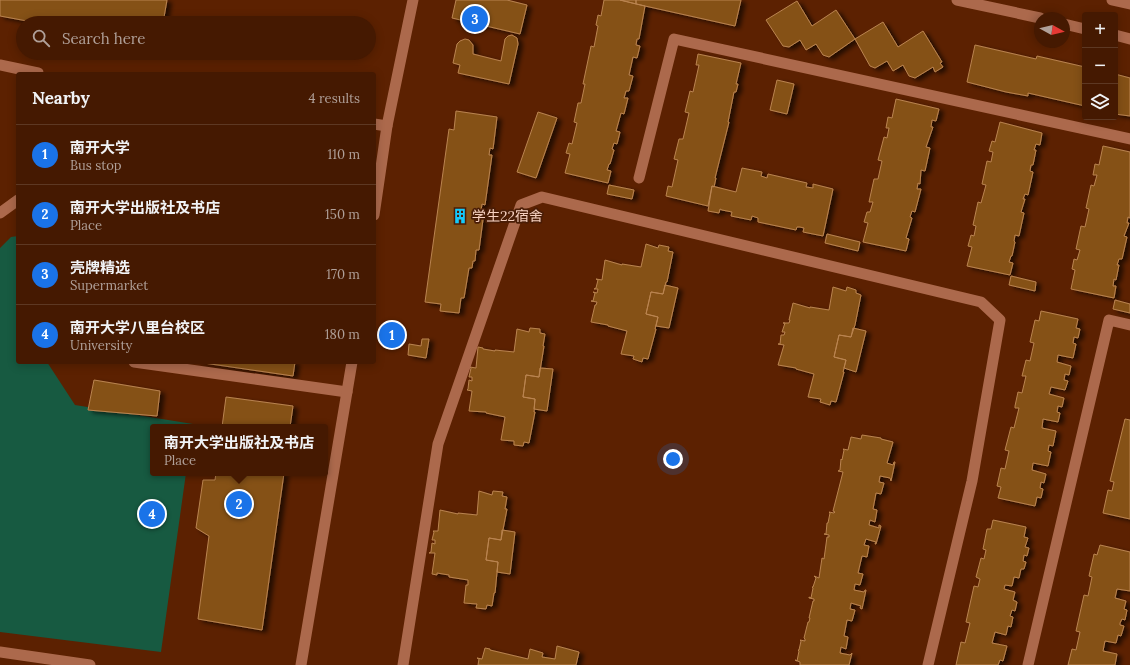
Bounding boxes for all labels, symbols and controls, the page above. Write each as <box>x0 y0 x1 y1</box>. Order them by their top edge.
pin: 3 <box>462 4 488 34</box>
north arrow <box>1034 12 1070 48</box>
map controls <box>1082 12 1118 120</box>
button: + <box>1082 12 1118 48</box>
search box <box>16 16 376 60</box>
icon: search <box>30 27 52 49</box>
text: Search here <box>62 29 145 48</box>
button: − <box>1082 48 1118 84</box>
button: layers <box>1082 84 1118 120</box>
text: Nearby <box>32 87 90 109</box>
text: 4 results <box>309 90 360 107</box>
text: 南开大学 <box>70 138 130 157</box>
text: 1 <box>42 146 48 163</box>
text: 110 m <box>327 146 360 163</box>
text: Bus stop <box>70 157 122 174</box>
text: 南开大学出版社及书店 <box>70 198 220 217</box>
text: 2 <box>42 206 48 223</box>
text: 150 m <box>325 206 360 223</box>
building icon: 学生22宿舍 <box>451 207 469 225</box>
place label: 学生22宿舍 <box>472 207 543 225</box>
text: Place <box>70 217 102 234</box>
text: 壳牌精选 <box>70 258 130 277</box>
text: 3 <box>41 266 49 283</box>
text: 170 m <box>326 266 360 283</box>
text: Supermarket <box>70 277 148 294</box>
text: 南开大学八里台校区 <box>70 318 205 337</box>
pin: 1 <box>379 320 405 350</box>
text: 4 <box>41 326 49 343</box>
text: 180 m <box>325 326 360 343</box>
text: University <box>70 337 132 354</box>
popup <box>150 424 328 476</box>
text: 南开大学出版社及书店 <box>164 433 314 452</box>
your location <box>663 449 683 469</box>
text: Place <box>164 452 196 469</box>
pin: 2 <box>226 489 252 519</box>
pin: 4 <box>139 499 165 529</box>

